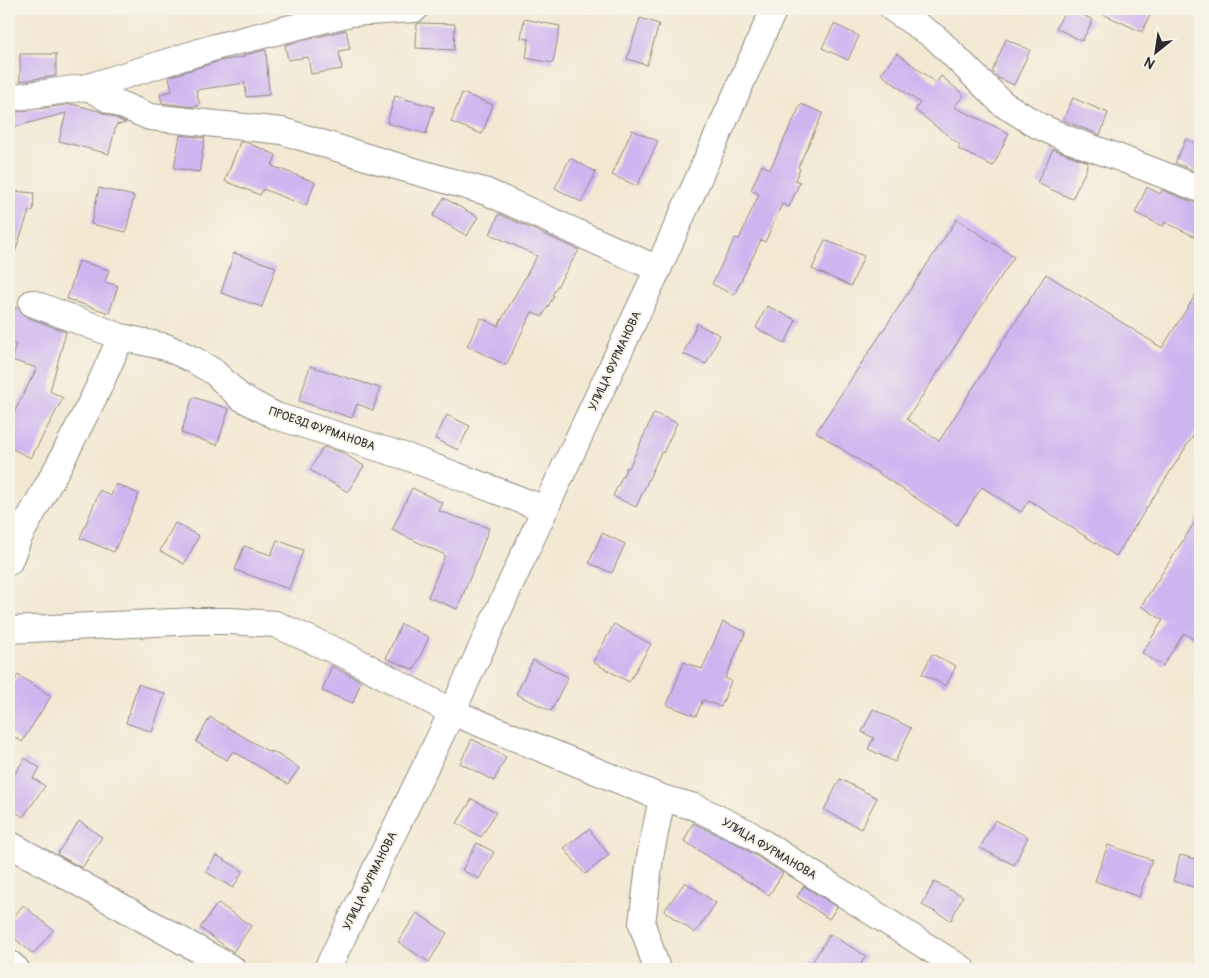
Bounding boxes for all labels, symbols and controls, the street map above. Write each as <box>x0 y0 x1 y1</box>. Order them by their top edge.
north arrow <box>1132 28 1182 78</box>
text: N <box>1141 53 1158 73</box>
street label: УЛИЦА ФУРМАНОВА <box>585 309 645 413</box>
street label: ПРОЕЗД ФУРМАНОВА <box>267 404 377 454</box>
street label: УЛИЦА ФУРМАНОВА <box>719 815 819 883</box>
street label: УЛИЦА ФУРМАНОВА <box>340 829 400 933</box>

